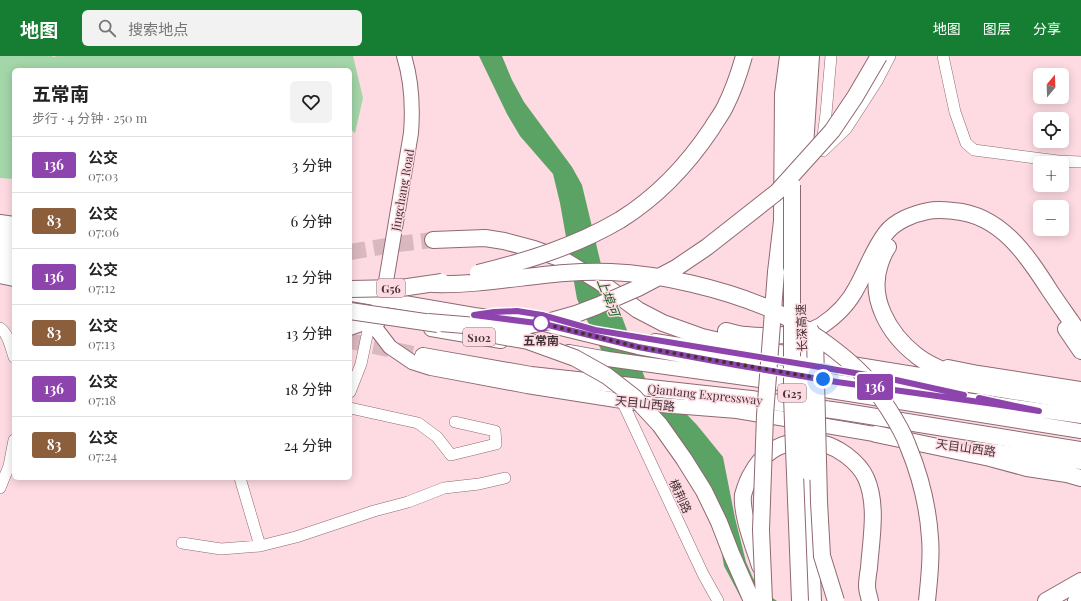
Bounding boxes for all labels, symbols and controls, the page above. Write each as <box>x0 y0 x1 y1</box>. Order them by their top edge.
search box <box>82 10 362 46</box>
text: 地图 <box>20 16 58 42</box>
icon: search <box>96 17 118 39</box>
text: 搜索地点 <box>128 19 188 39</box>
text: 地图 <box>933 19 961 38</box>
text: 图层 <box>983 19 1011 38</box>
text: 分享 <box>1033 19 1061 38</box>
north arrow <box>1033 68 1069 104</box>
map controls <box>1033 68 1069 236</box>
text: 五常南 <box>32 80 89 106</box>
button: heart <box>290 81 332 123</box>
text: 步行 · 4 分钟 · 250 m <box>32 109 147 126</box>
button: locate <box>1033 112 1069 148</box>
text: 公交 <box>88 147 118 167</box>
street label: Jingchang Road <box>387 148 417 233</box>
text: 136 <box>44 155 64 174</box>
text: 3 分钟 <box>291 155 332 175</box>
button: + <box>1033 156 1069 192</box>
text: 07:03 <box>88 167 118 184</box>
button: − <box>1033 200 1069 236</box>
text: 公交 <box>88 203 118 223</box>
text: 83 <box>47 211 61 230</box>
text: 6 分钟 <box>291 211 332 231</box>
text: 07:06 <box>88 223 119 240</box>
text: 公交 <box>88 259 118 279</box>
text: 136 <box>44 267 64 286</box>
text: 12 分钟 <box>286 267 332 287</box>
water label: 上埠河 <box>594 276 625 321</box>
text: 07:12 <box>88 279 116 296</box>
road number: G56 <box>377 279 405 297</box>
street label: 长深高速 <box>792 304 810 352</box>
marker: 五常南 <box>532 314 550 332</box>
text: 公交 <box>88 315 118 335</box>
text: 83 <box>47 323 61 342</box>
text: 13 分钟 <box>286 323 332 343</box>
road number: S102 <box>463 328 495 346</box>
place label: 五常南 <box>523 332 559 348</box>
text: 07:13 <box>88 335 115 352</box>
your location <box>813 369 833 389</box>
text: 公交 <box>88 371 118 391</box>
line badge: 136 <box>852 374 898 400</box>
text: 136 <box>865 377 885 396</box>
text: 136 <box>44 379 64 398</box>
text: 18 分钟 <box>285 379 332 399</box>
street label: Qiantang Expressway <box>647 380 763 408</box>
road number: G25 <box>778 384 806 402</box>
text: 07:18 <box>88 391 116 408</box>
street label: 天目山西路 <box>614 392 676 414</box>
text: 公交 <box>88 427 118 447</box>
text: 83 <box>47 435 61 454</box>
text: 24 分钟 <box>284 435 332 455</box>
street label: 天目山西路 <box>935 435 997 459</box>
text: 07:24 <box>88 447 117 464</box>
street label: 横荆路 <box>666 476 696 516</box>

